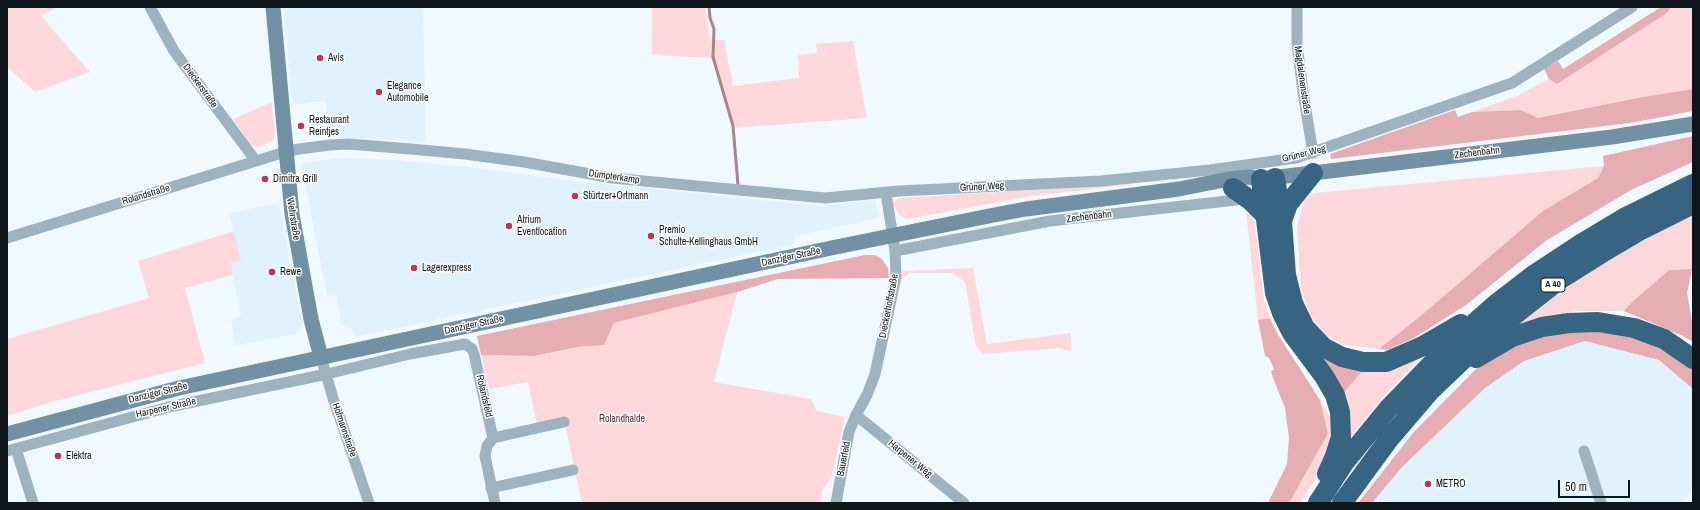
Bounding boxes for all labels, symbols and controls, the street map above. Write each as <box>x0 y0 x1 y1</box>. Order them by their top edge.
street label: Magdalenenstraße <box>1291 45 1313 115</box>
place label: Avis <box>328 52 344 64</box>
marker: Avis <box>315 53 325 63</box>
street label: Dieckerstraße <box>180 62 220 110</box>
place label: Elegance Automobile <box>387 80 428 104</box>
marker: Elegance Automobile <box>374 87 384 97</box>
place label: Restaurant Reintjes <box>309 114 349 138</box>
marker: Restaurant Reintjes <box>296 121 306 131</box>
street label: Grüner Weg <box>1281 143 1327 165</box>
street label: Zechenbahn <box>1454 144 1500 162</box>
street label: Dümpterkamp <box>588 167 640 187</box>
place label: Dimitra Grill <box>273 173 317 185</box>
marker: Dimitra Grill <box>260 174 270 184</box>
street label: Grüner Weg <box>959 180 1005 194</box>
street label: Rolandstraße <box>121 182 171 208</box>
place label: Stürtzer+Ortmann <box>583 190 648 202</box>
marker: Stürtzer+Ortmann <box>570 191 580 201</box>
street label: Wehrstraße <box>284 197 302 241</box>
street label: Zechenbahn <box>1066 208 1112 226</box>
place label: Atrium Eventlocation <box>517 214 567 238</box>
marker: Atrium Eventlocation <box>504 221 514 231</box>
place label: Premio Schulte-Kellinghaus GmbH <box>659 224 758 248</box>
marker: Premio Schulte-Kellinghaus GmbH <box>646 231 656 241</box>
street label: Danziger Straße <box>760 245 822 269</box>
place label: Lagerexpress <box>422 262 472 274</box>
marker: Lagerexpress <box>409 263 419 273</box>
place label: Rewe <box>280 266 301 278</box>
marker: Rewe <box>267 267 277 277</box>
street label: Dieckerhoffstraße <box>877 273 901 339</box>
road number: A 40 <box>1541 278 1565 292</box>
street label: Danziger Straße <box>443 313 505 337</box>
street label: Rolandsfeld <box>473 374 495 418</box>
street label: Danziger Straße <box>127 380 189 406</box>
street label: Harpener Straße <box>135 395 197 421</box>
street label: Höfmannstraße <box>329 401 359 459</box>
park label: Rolandhalde <box>599 413 645 425</box>
street label: Harpener Weg <box>886 438 934 480</box>
street label: Bauerfeld <box>835 441 853 477</box>
place label: Elektra <box>66 450 92 462</box>
marker: Elektra <box>53 451 63 461</box>
scale bar <box>1560 472 1632 498</box>
place label: METRO <box>1436 478 1466 490</box>
marker: METRO <box>1423 479 1433 489</box>
text: 50 m <box>1565 479 1587 495</box>

